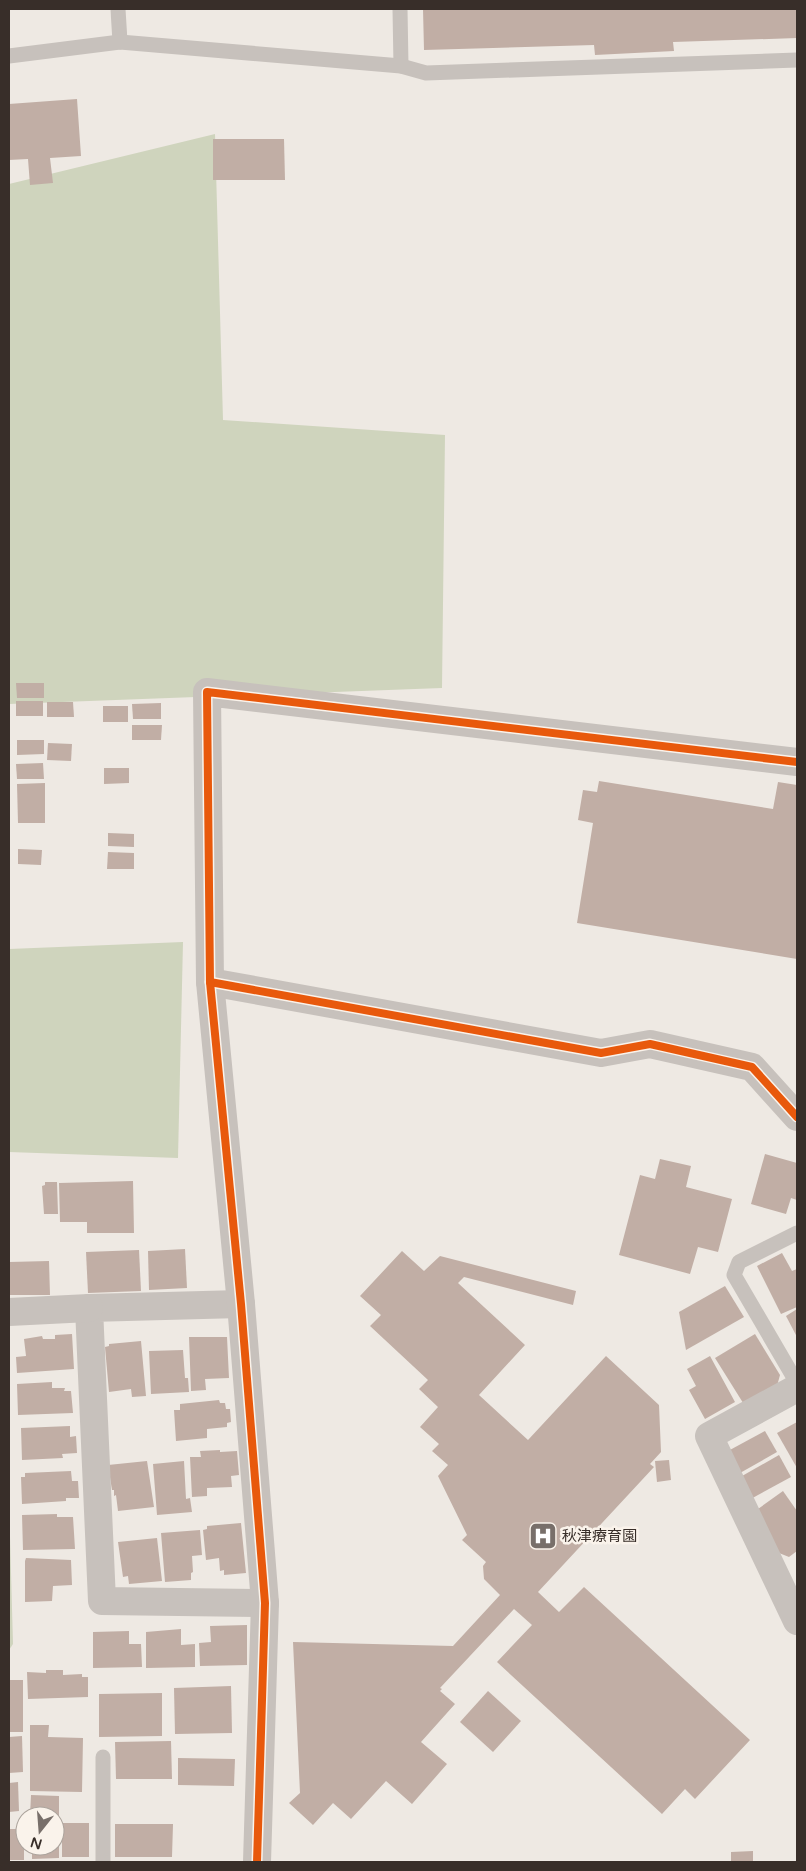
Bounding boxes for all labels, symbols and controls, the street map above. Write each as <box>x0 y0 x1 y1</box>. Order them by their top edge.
hospital icon: 秋津療育園 <box>528 1521 558 1551</box>
place label: 秋津療育園 <box>562 1527 637 1545</box>
north arrow <box>15 1806 65 1856</box>
text: N <box>28 1833 44 1853</box>

